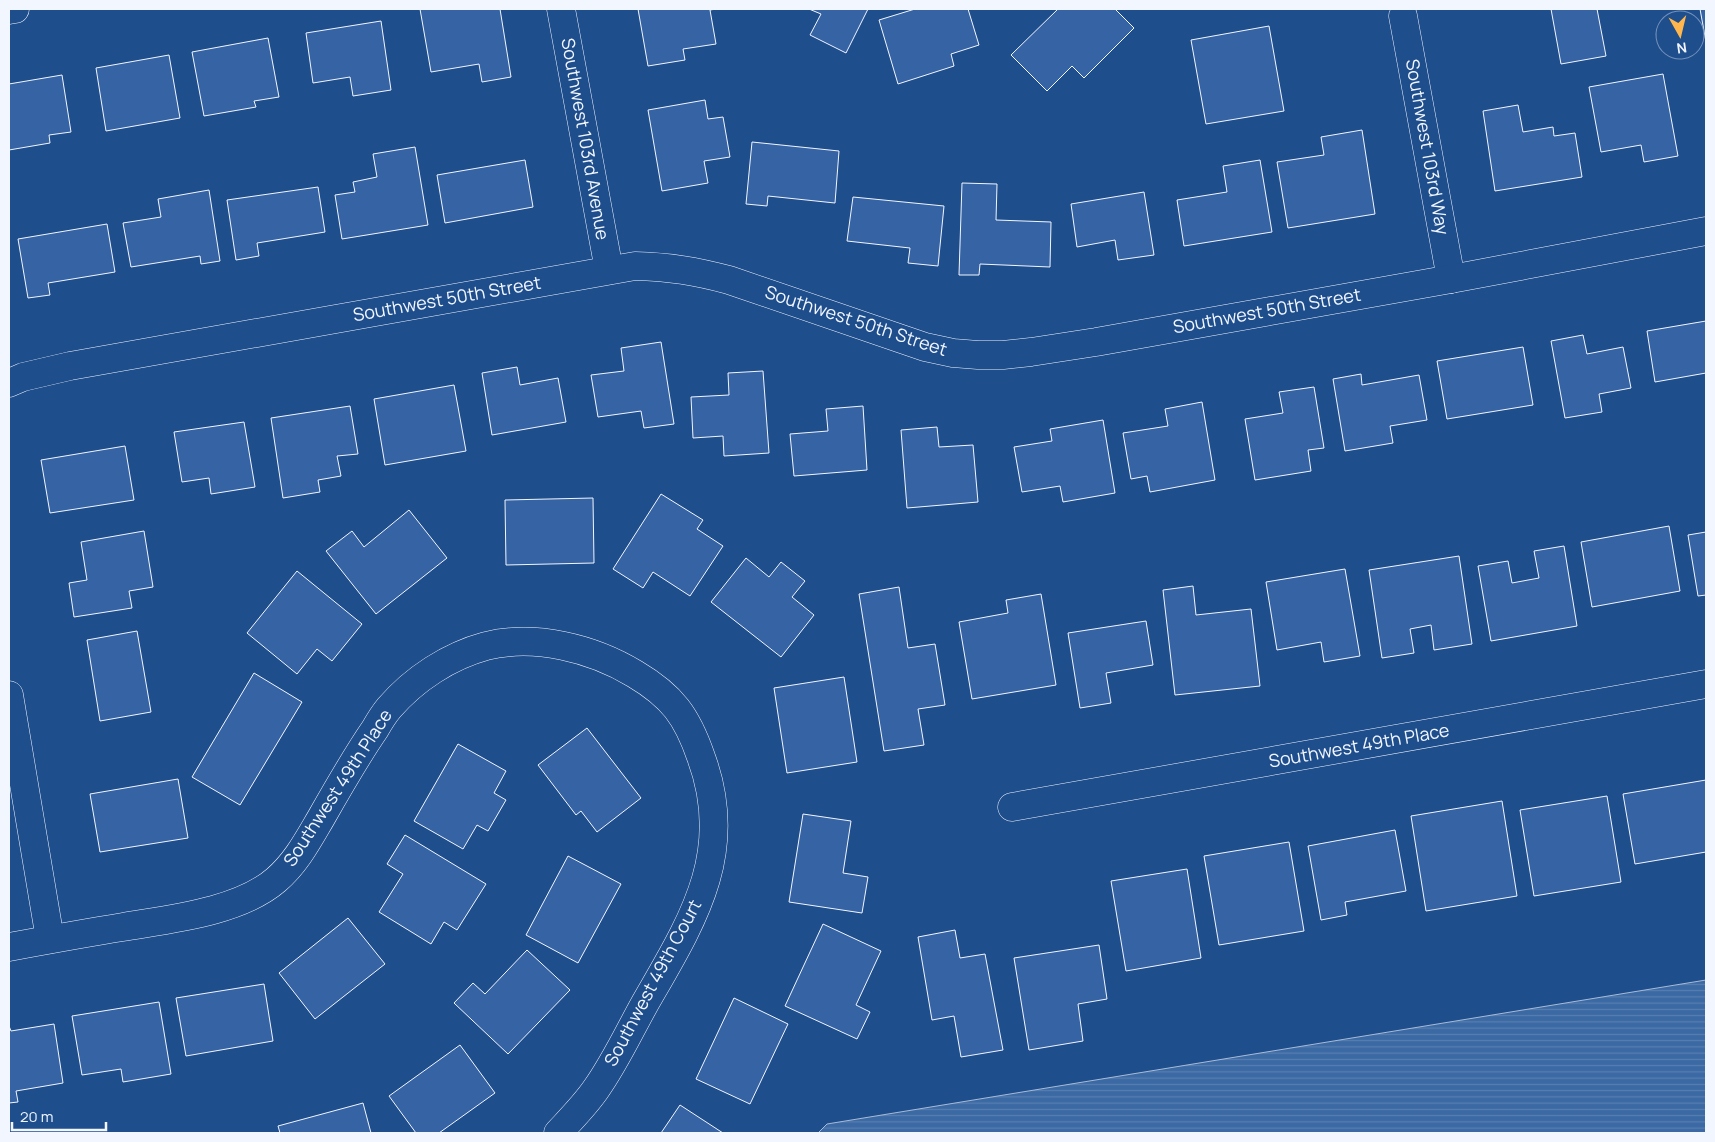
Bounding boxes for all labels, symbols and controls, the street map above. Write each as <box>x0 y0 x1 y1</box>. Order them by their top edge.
north arrow <box>1655 10 1705 60</box>
street label: Southwest 103rd Avenue <box>556 36 616 242</box>
text: N <box>1676 38 1688 58</box>
street label: Southwest 103rd Way <box>1401 57 1455 237</box>
street label: Southwest 50th Street <box>351 270 543 326</box>
street label: Southwest 50th Street <box>762 279 951 361</box>
street label: Southwest 50th Street <box>1171 282 1363 338</box>
street label: Southwest 49th Place <box>277 704 397 871</box>
street label: Southwest 49th Place <box>1267 717 1451 773</box>
street label: Southwest 49th Court <box>598 895 706 1070</box>
scale bar <box>12 1100 106 1132</box>
text: 20 m <box>20 1106 53 1127</box>

